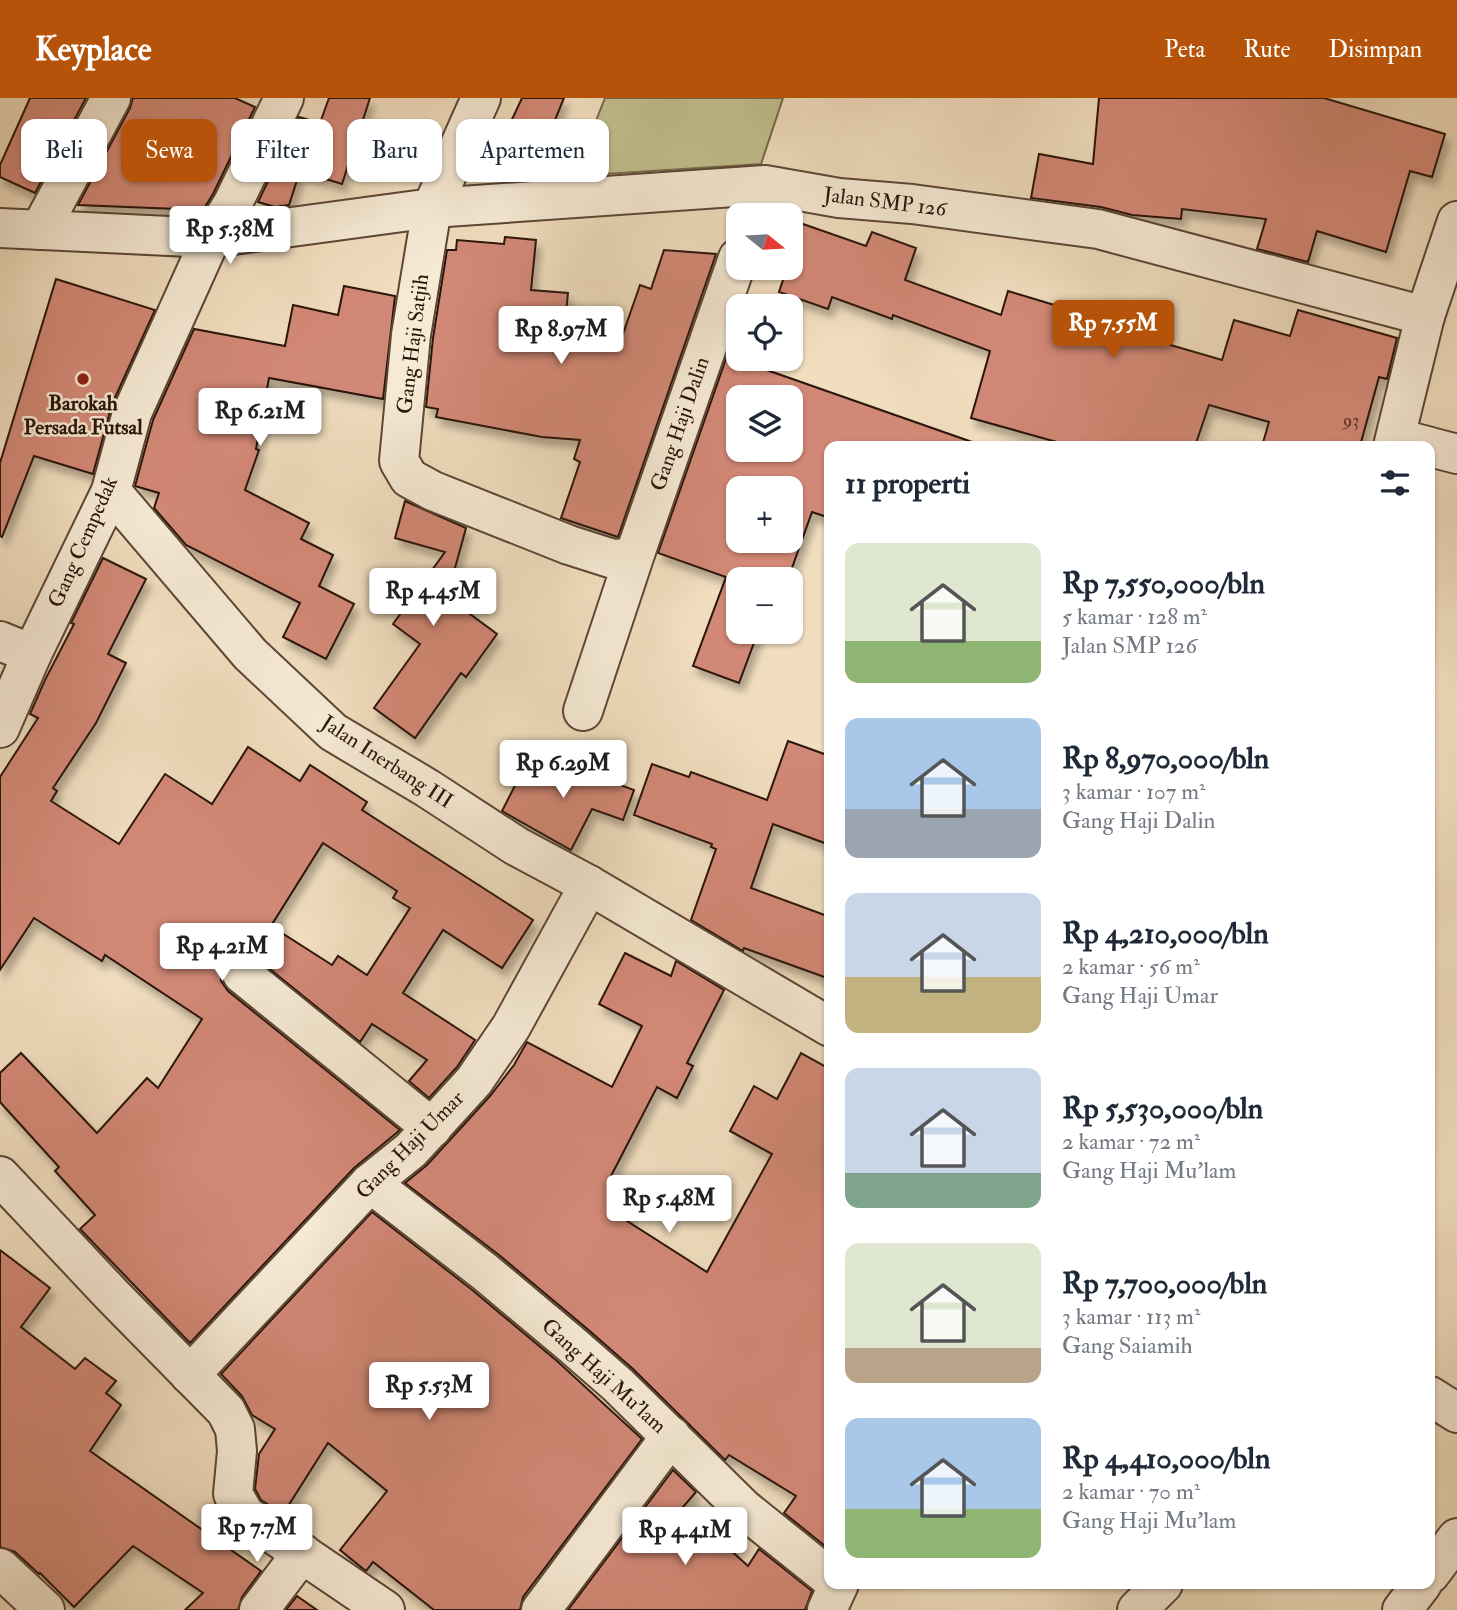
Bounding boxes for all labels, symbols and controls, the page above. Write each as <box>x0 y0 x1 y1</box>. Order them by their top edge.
text: Keyplace <box>35 29 152 70</box>
text: Peta <box>1164 34 1205 65</box>
text: Rute <box>1243 34 1291 65</box>
text: Disimpan <box>1329 34 1422 65</box>
chip: Beli <box>21 119 107 182</box>
chip: Sewa <box>121 119 217 182</box>
chip: Filter <box>231 119 333 182</box>
chip: Baru <box>347 119 442 182</box>
chip: Apartemen <box>456 119 609 182</box>
street label: Jalan SMP 126 <box>821 181 949 223</box>
north arrow <box>726 203 803 280</box>
map controls <box>726 203 803 644</box>
pin: Rp 5.38M <box>158 206 302 266</box>
text: Rp 5.38M <box>186 214 274 243</box>
street label: Gang Haji Satjih <box>391 272 435 416</box>
button: locate <box>726 294 803 371</box>
pin: Rp 7.55M <box>1041 300 1185 360</box>
pin: Rp 8.97M <box>489 306 633 366</box>
text: Rp 7.55M <box>1068 308 1158 337</box>
text: Rp 8.97M <box>515 314 607 343</box>
street label: Gang Haji Dalin <box>644 353 716 495</box>
marker: Barokah Persada Futsal <box>75 371 91 387</box>
button: layers <box>726 385 803 462</box>
pin: Rp 6.21M <box>188 388 332 448</box>
place label: Barokah Persada Futsal <box>23 390 143 441</box>
text: Rp 6.21M <box>214 396 306 425</box>
house number: 93 <box>1341 409 1359 432</box>
icon: filters <box>1376 464 1414 502</box>
text: 11 properti <box>845 465 970 502</box>
street label: Gang Cempedak <box>42 472 124 612</box>
button: + <box>726 476 803 553</box>
text: Rp 7,550,000/bln <box>1062 565 1265 602</box>
button: − <box>726 567 803 644</box>
pin: Rp 4.45M <box>361 568 505 628</box>
icon: home <box>901 571 985 655</box>
text: Rp 4.45M <box>385 576 481 605</box>
text: 5 kamar · 128 m² <box>1062 602 1207 631</box>
text: Jalan SMP 126 <box>1062 631 1197 660</box>
street label: Jalan Inerbang III <box>315 709 458 815</box>
pin: Rp 6.29M <box>491 740 635 800</box>
text: Rp 8,970,000/bln <box>1062 740 1269 777</box>
icon: home <box>901 746 985 830</box>
text: Rp 6.29M <box>516 748 610 777</box>
text: 3 kamar · 107 m² <box>1062 777 1206 806</box>
text: Gang Haji Dalin <box>1062 806 1215 835</box>
text: Rp 4,210,000/bln <box>1062 915 1269 952</box>
icon: home <box>901 921 985 1005</box>
pin: Rp 4.21M <box>150 924 294 983</box>
text: Rp 4.21M <box>176 931 268 960</box>
text: 2 kamar · 56 m² <box>1062 952 1200 981</box>
text: Gang Haji Umar <box>1062 981 1218 1010</box>
street label: Gang Haji Umar <box>350 1085 470 1205</box>
text: Rp 5,530,000/bln <box>1062 1090 1263 1127</box>
icon: home <box>901 1096 985 1180</box>
text: 2 kamar · 72 m² <box>1062 1127 1200 1156</box>
text: Gang Haji Mu'lam <box>1062 1156 1236 1185</box>
pin: Rp 5.48M <box>597 1176 741 1235</box>
text: Rp 5.48M <box>623 1183 715 1212</box>
text: Rp 7,700,000/bln <box>1062 1265 1267 1302</box>
icon: home <box>901 1271 985 1355</box>
text: 3 kamar · 113 m² <box>1062 1302 1200 1331</box>
street label: Gang Haji Mu'lam <box>536 1313 672 1439</box>
text: Gang Saiamih <box>1062 1331 1193 1360</box>
pin: Rp 5.53M <box>357 1362 501 1422</box>
text: Rp 5.53M <box>385 1370 473 1399</box>
text: Rp 4,410,000/bln <box>1062 1440 1270 1477</box>
icon: home <box>901 1446 985 1530</box>
text: 2 kamar · 70 m² <box>1062 1477 1200 1506</box>
pin: Rp 7.7M <box>192 1504 322 1564</box>
text: Gang Haji Mu'lam <box>1062 1506 1236 1535</box>
pin: Rp 4.41M <box>613 1508 757 1567</box>
text: Rp 7.7M <box>217 1512 297 1541</box>
text: Rp 4.41M <box>638 1515 732 1544</box>

